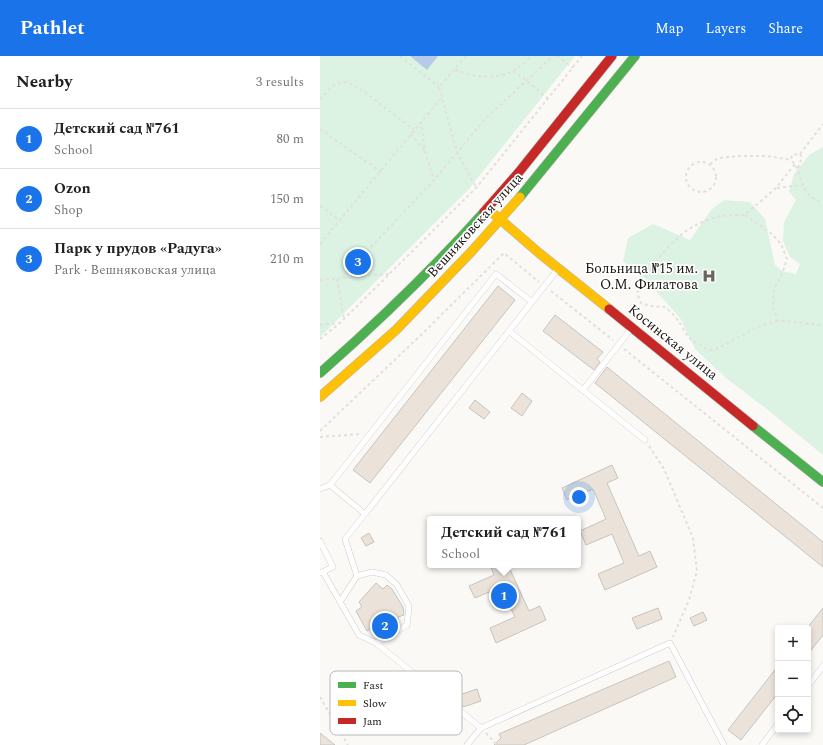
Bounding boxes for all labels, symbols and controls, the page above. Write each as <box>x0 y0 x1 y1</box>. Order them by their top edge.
text: Pathlet <box>20 14 85 43</box>
text: Map <box>655 18 684 39</box>
text: Layers <box>706 18 746 39</box>
text: Share <box>768 18 803 39</box>
text: Nearby <box>16 69 72 95</box>
text: 3 results <box>256 72 304 92</box>
text: Детский сад №761 <box>54 117 180 140</box>
text: 1 <box>25 129 33 149</box>
text: 80 m <box>277 129 304 149</box>
text: School <box>54 140 93 160</box>
street label: Вешняковская улица <box>422 168 528 282</box>
text: Ozon <box>54 177 91 200</box>
text: 2 <box>25 189 33 209</box>
text: 150 m <box>270 189 304 209</box>
text: Shop <box>54 200 83 220</box>
text: Парк у прудов «Радуга» <box>54 237 222 260</box>
pin: 3 <box>345 247 371 277</box>
text: 3 <box>25 249 33 269</box>
text: 210 m <box>270 249 304 269</box>
place label: Больница №15 им. О.М. Филатова <box>585 258 698 295</box>
text: Park · Вешняковская улица <box>54 260 216 280</box>
hospital icon: Больница №15 им. О.М. Филатова <box>701 268 717 284</box>
street label: Косинская улица <box>623 299 723 385</box>
your location <box>569 487 589 507</box>
popup <box>427 516 581 568</box>
text: Детский сад №761 <box>441 521 567 544</box>
text: School <box>441 544 480 564</box>
pin: 1 <box>491 581 517 611</box>
pin: 2 <box>372 611 398 641</box>
map controls <box>775 625 811 733</box>
button: + <box>775 625 811 661</box>
button: − <box>775 661 811 697</box>
legend <box>330 671 462 735</box>
text: Fast <box>363 677 384 694</box>
text: Slow <box>363 695 387 712</box>
button: locate <box>775 697 811 733</box>
text: Jam <box>363 713 382 730</box>

